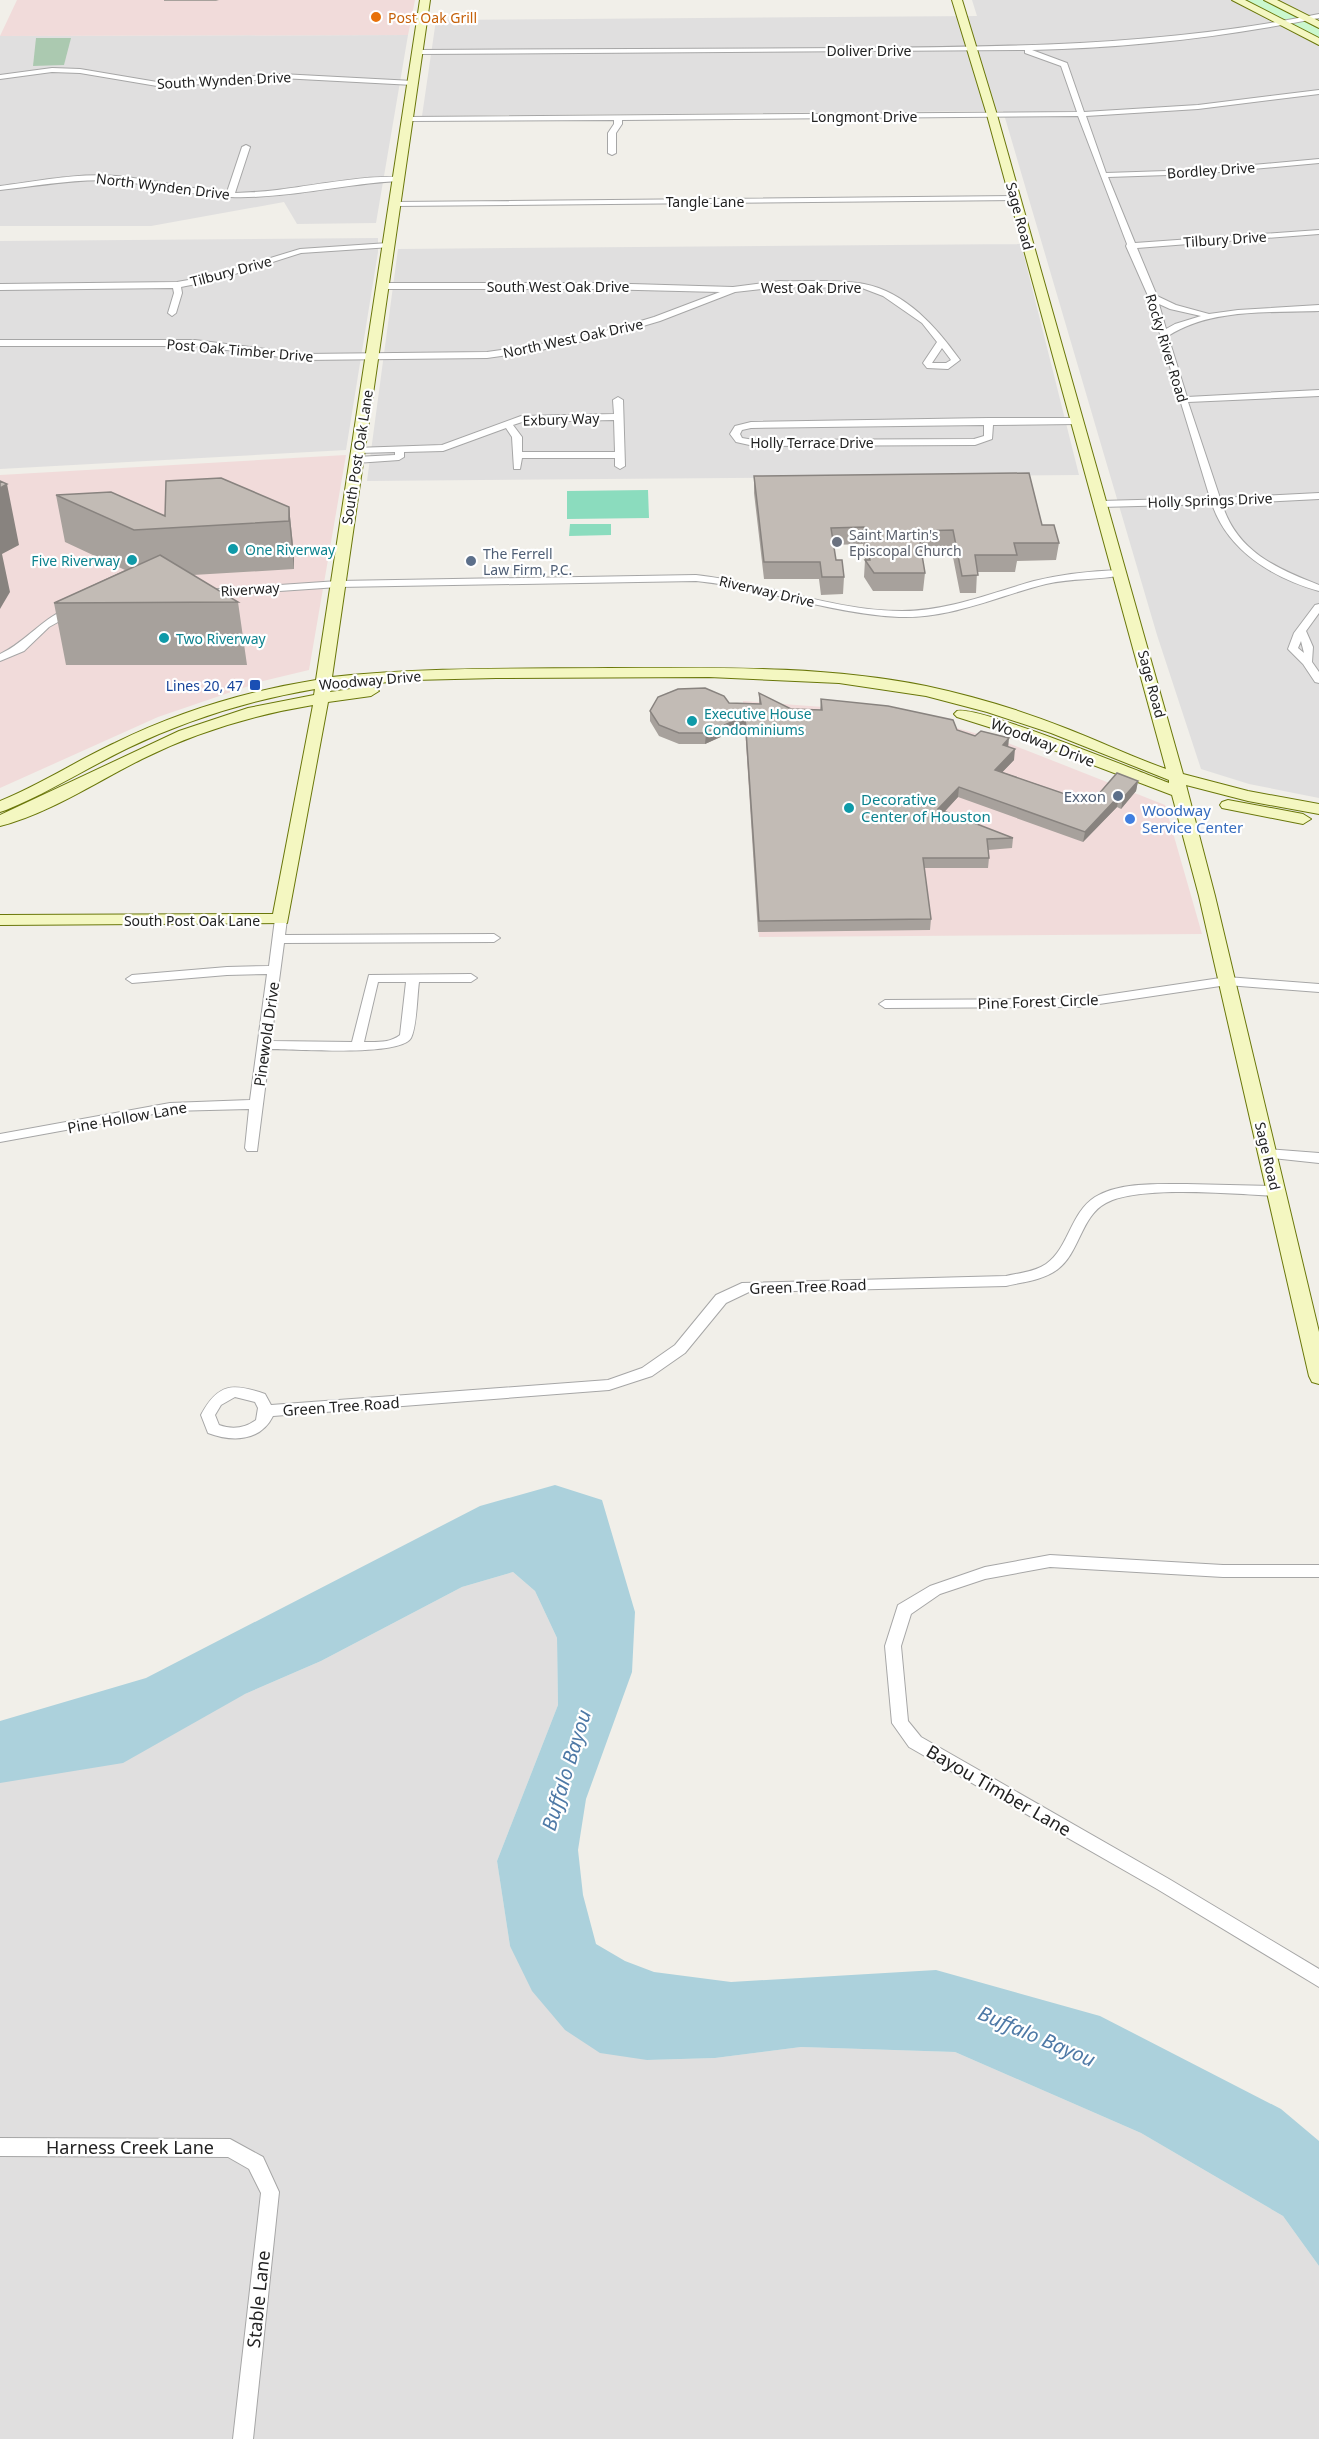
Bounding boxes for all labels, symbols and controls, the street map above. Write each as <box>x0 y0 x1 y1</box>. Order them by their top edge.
place label: Post Oak Grill <box>388 8 477 27</box>
marker: Post Oak Grill <box>369 10 383 24</box>
street label: Doliver Drive <box>827 41 912 60</box>
street label: South Wynden Drive <box>156 67 292 93</box>
street label: Longmont Drive <box>811 107 917 126</box>
street label: Bordley Drive <box>1166 157 1256 183</box>
street label: North Wynden Drive <box>95 168 231 204</box>
street label: Sage Road <box>1002 180 1038 252</box>
street label: Tangle Lane <box>666 192 744 211</box>
street label: Tilbury Drive <box>1183 227 1267 251</box>
street label: Tilbury Drive <box>188 251 274 291</box>
street label: South West Oak Drive <box>487 277 629 296</box>
street label: West Oak Drive <box>761 278 861 297</box>
street label: Rocky River Road <box>1141 291 1193 405</box>
street label: North West Oak Drive <box>501 314 645 362</box>
street label: Post Oak Timber Drive <box>166 334 314 366</box>
street label: South Post Oak Lane <box>337 388 377 526</box>
street label: Exbury Way <box>522 408 601 430</box>
street label: Holly Terrace Drive <box>750 433 874 452</box>
street label: Holly Springs Drive <box>1147 488 1273 512</box>
place label: Saint Martin's Episcopal Church <box>849 525 962 560</box>
marker: Saint Martin's Episcopal Church <box>830 535 844 549</box>
place label: One Riverway <box>245 540 336 559</box>
marker: One Riverway <box>226 542 240 556</box>
place label: The Ferrell Law Firm, P.C. <box>483 544 572 579</box>
place label: Five Riverway <box>31 551 121 570</box>
marker: Five Riverway <box>125 553 139 567</box>
marker: The Ferrell Law Firm, P.C. <box>464 554 478 568</box>
street label: Riverway Drive <box>717 571 817 611</box>
street label: Riverway <box>220 577 281 601</box>
place label: Two Riverway <box>176 629 267 648</box>
marker: Two Riverway <box>157 631 171 645</box>
street label: Sage Road <box>1134 648 1170 720</box>
street label: Woodway Drive <box>318 666 422 694</box>
place label: Lines 20, 47 <box>166 676 243 695</box>
marker: Lines 20, 47 <box>248 678 262 692</box>
place label: Executive House Condominiums <box>704 704 812 739</box>
street label: Woodway Drive <box>988 713 1098 771</box>
marker: Executive House Condominiums <box>685 714 699 728</box>
place label: Exxon <box>1064 786 1106 806</box>
place label: Decorative Center of Houston <box>861 789 991 826</box>
marker: Exxon <box>1111 789 1125 803</box>
place label: Woodway Service Center <box>1142 800 1243 837</box>
marker: Decorative Center of Houston <box>842 801 856 815</box>
marker: Woodway Service Center <box>1123 812 1137 826</box>
street label: South Post Oak Lane <box>124 911 260 930</box>
street label: Pinewold Drive <box>249 980 283 1088</box>
street label: Pine Forest Circle <box>977 989 1099 1013</box>
street label: Pine Hollow Lane <box>66 1097 188 1137</box>
street label: Sage Road <box>1251 1120 1285 1192</box>
street label: Green Tree Road <box>749 1274 867 1298</box>
street label: Green Tree Road <box>282 1392 400 1420</box>
water label: Buffalo Bayou <box>535 1706 597 1834</box>
street label: Bayou Timber Lane <box>922 1739 1076 1841</box>
water label: Buffalo Bayou <box>974 1999 1100 2073</box>
street label: Harness Creek Lane <box>46 2135 214 2159</box>
street label: Stable Lane <box>241 2249 275 2349</box>

